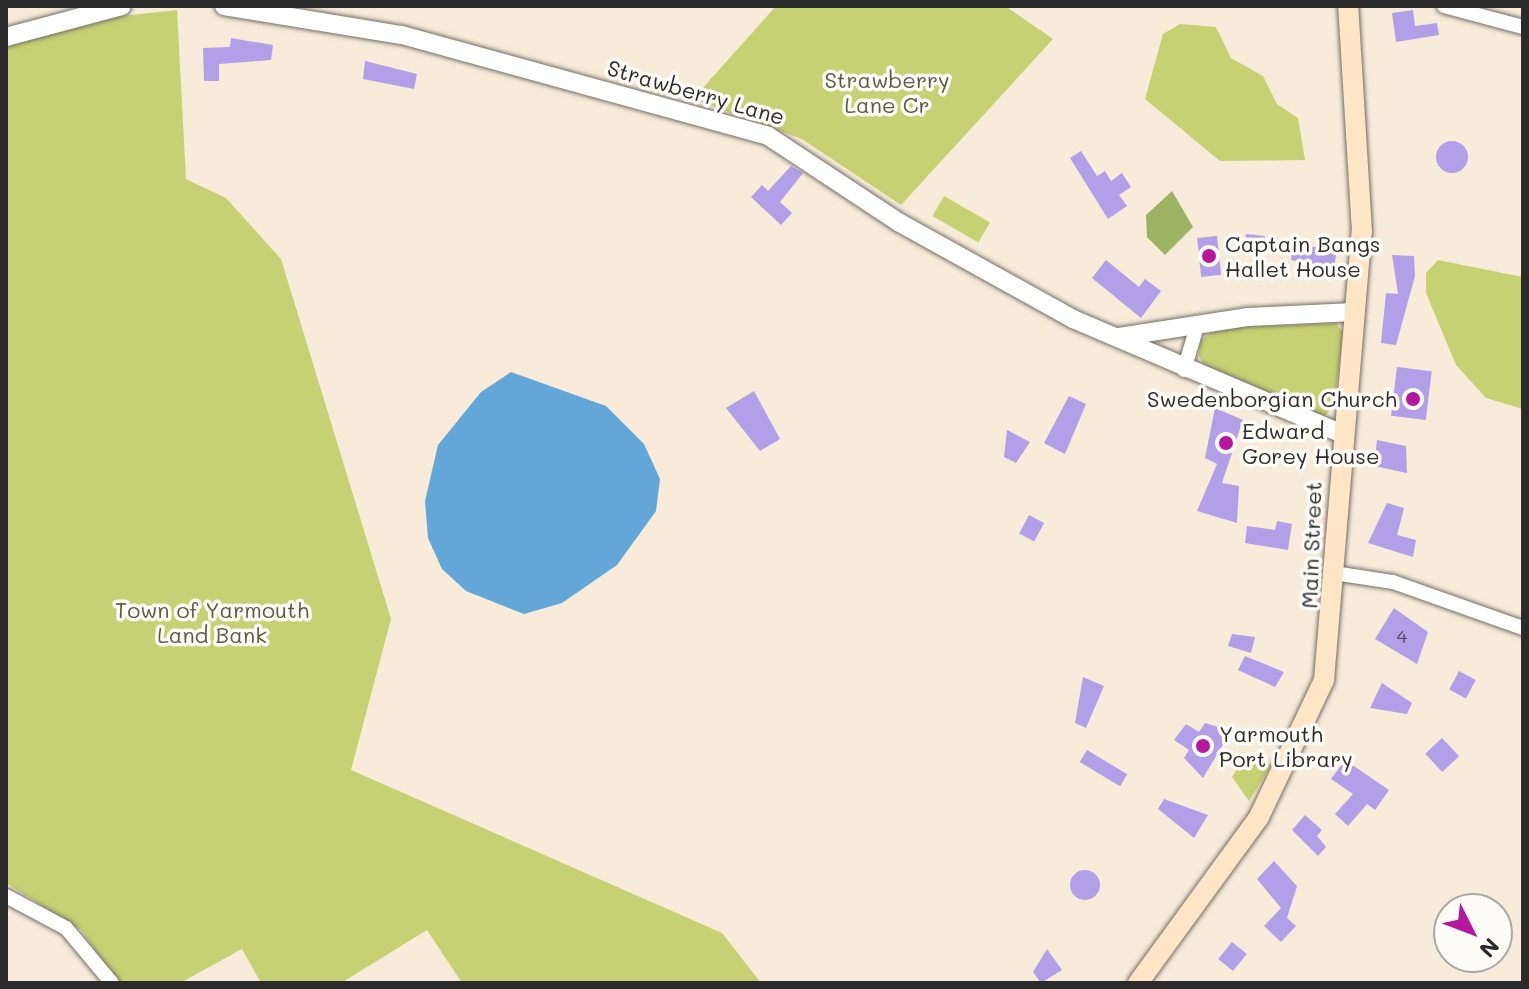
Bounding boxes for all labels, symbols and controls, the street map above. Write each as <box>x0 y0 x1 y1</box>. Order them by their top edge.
street label: Strawberry Lane <box>604 54 788 130</box>
park label: Strawberry Lane Cr <box>824 66 950 118</box>
place label: Captain Bangs Hallet House <box>1225 230 1380 282</box>
marker: Captain Bangs Hallet House <box>1200 247 1218 265</box>
place label: Swedenborgian Church <box>1147 386 1397 412</box>
marker: Swedenborgian Church <box>1404 390 1422 408</box>
place label: Edward Gorey House <box>1242 417 1380 468</box>
marker: Edward Gorey House <box>1217 434 1235 452</box>
street label: Main Street <box>1296 481 1326 609</box>
park label: Town of Yarmouth Land Bank <box>115 596 309 648</box>
house number: 4 <box>1397 625 1407 647</box>
place label: Yarmouth Port Library <box>1219 720 1353 772</box>
marker: Yarmouth Port Library <box>1194 737 1212 755</box>
north arrow <box>1433 893 1513 973</box>
text: N <box>1473 932 1506 964</box>

